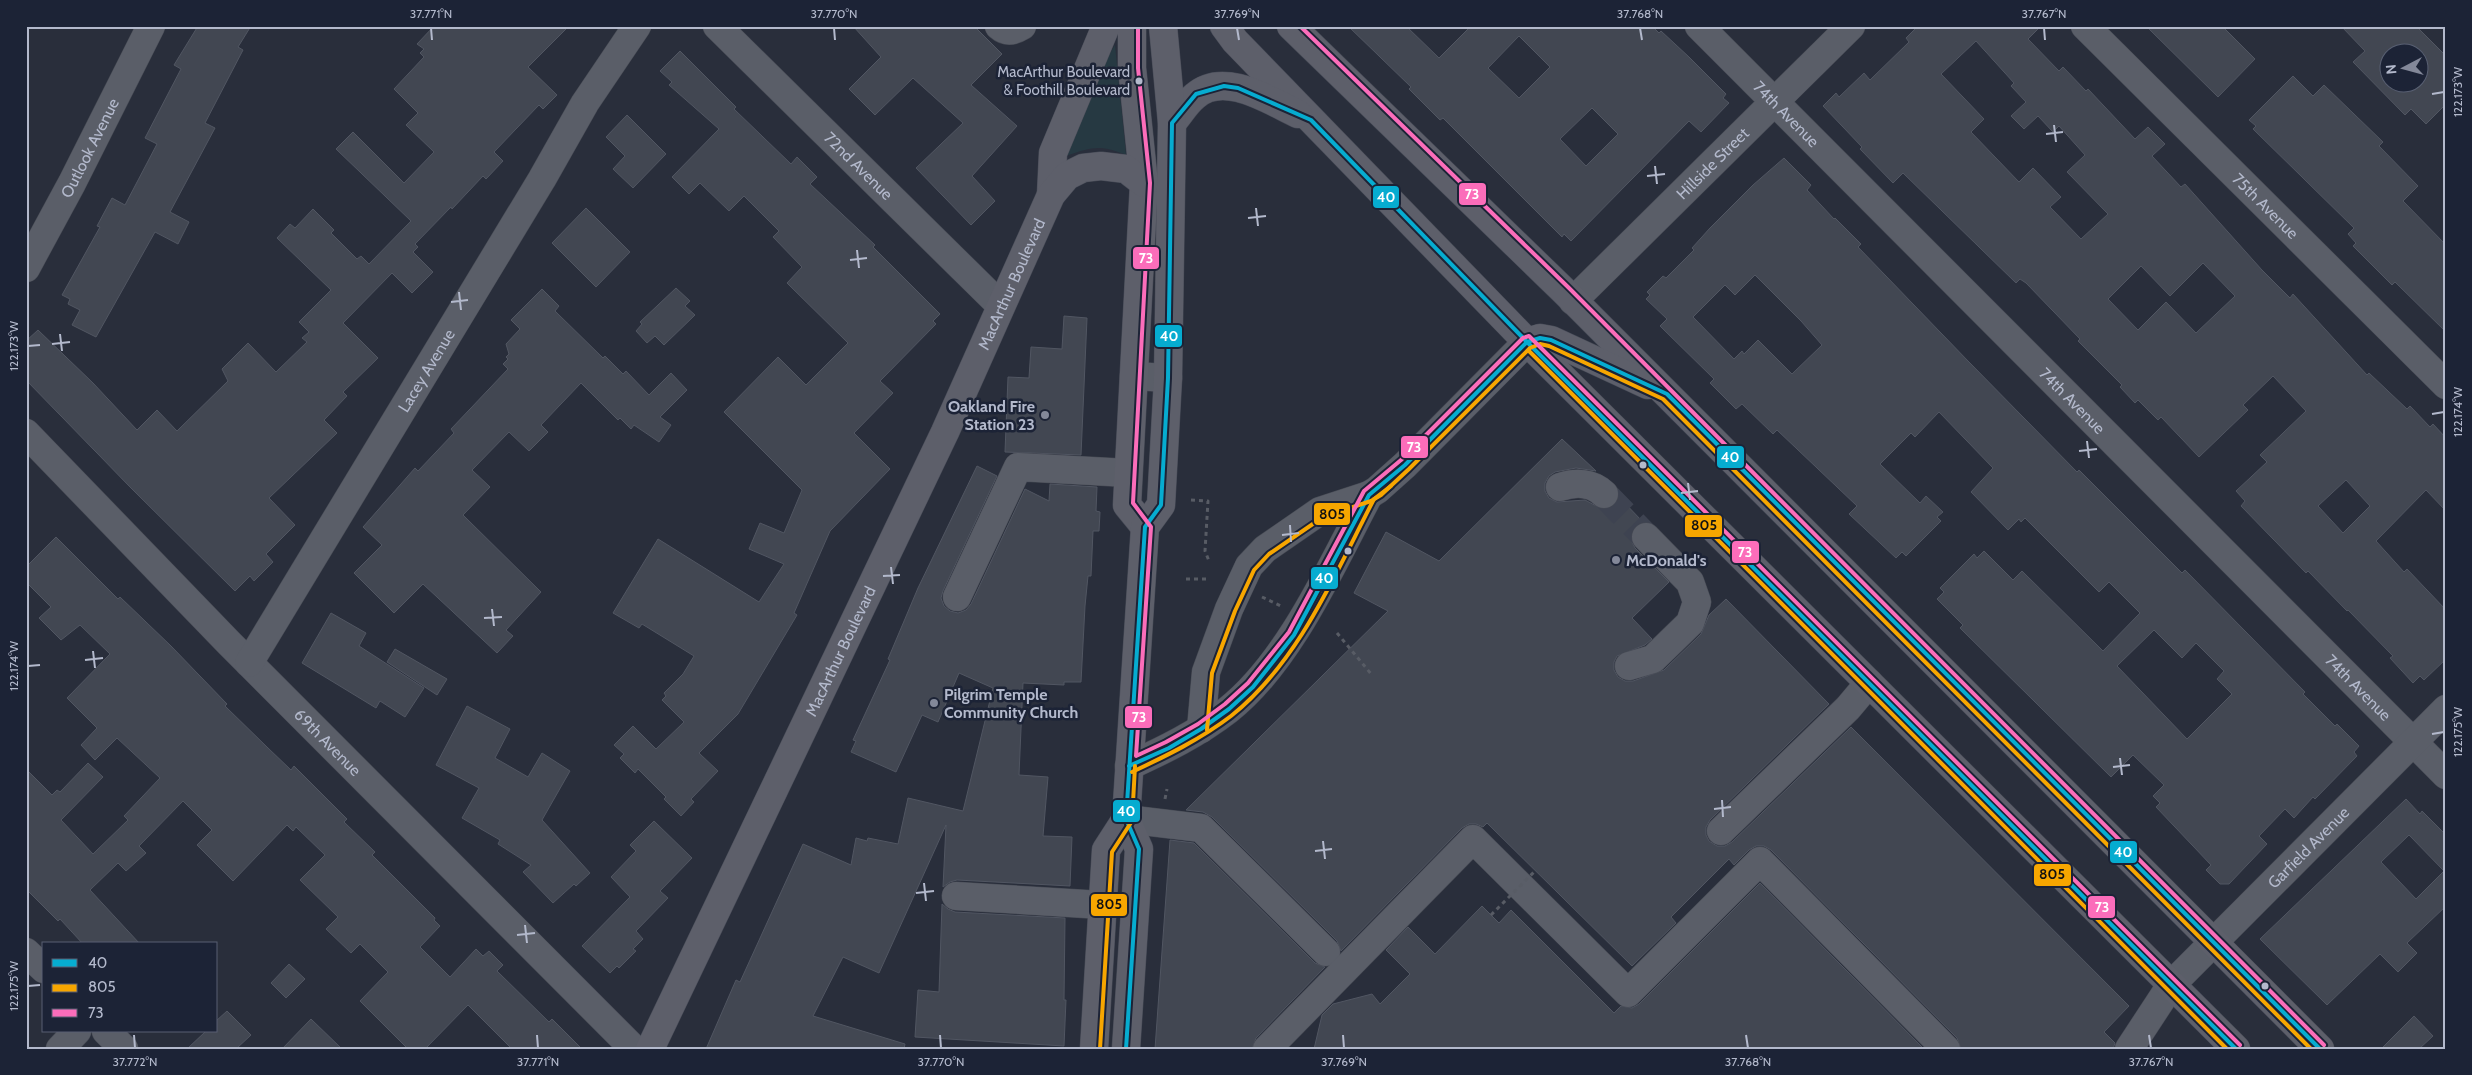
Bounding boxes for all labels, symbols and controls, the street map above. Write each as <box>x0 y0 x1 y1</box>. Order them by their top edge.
text: 37.771°N <box>410 6 452 21</box>
text: 37.770°N <box>811 6 857 21</box>
text: 37.769°N <box>1214 6 1260 21</box>
text: 37.768°N <box>1617 6 1663 21</box>
text: 37.767°N <box>2021 6 2067 21</box>
north arrow <box>2380 42 2430 92</box>
place label: MacArthur Boulevard & Foothill Boulevard <box>997 63 1130 99</box>
text: N <box>2382 63 2401 75</box>
text: 122.173°W <box>2450 66 2465 117</box>
marker: MacArthur Boulevard & Foothill Boulevard <box>1134 76 1144 86</box>
street label: 74th Avenue <box>1750 77 1823 151</box>
street label: Outlook Avenue <box>56 95 123 201</box>
street label: Hillside Street <box>1672 123 1753 203</box>
street label: 72nd Avenue <box>820 128 897 204</box>
street label: 75th Avenue <box>2229 169 2303 243</box>
line badge: 73 <box>1458 182 1487 206</box>
line badge: 40 <box>1372 185 1400 209</box>
text: 73 <box>1465 185 1479 203</box>
text: 40 <box>1377 188 1395 206</box>
street label: MacArthur Boulevard <box>974 215 1049 353</box>
line badge: 73 <box>1132 246 1160 270</box>
text: 73 <box>1139 249 1153 267</box>
text: 122.173°W <box>6 320 21 371</box>
line badge: 40 <box>1154 324 1183 348</box>
street label: Lacey Avenue <box>394 326 458 415</box>
text: 40 <box>1160 327 1178 345</box>
street label: 74th Avenue <box>2036 364 2109 437</box>
text: 122.174°W <box>2450 386 2465 437</box>
place label: Oakland Fire Station 23 <box>948 397 1035 434</box>
marker: Oakland Fire Station 23 <box>1039 409 1051 421</box>
line badge: 73 <box>1400 435 1429 459</box>
text: 73 <box>1407 438 1421 456</box>
line badge: 40 <box>1716 445 1745 469</box>
text: 40 <box>1721 448 1739 466</box>
unlabelled marker <box>1638 460 1648 470</box>
line badge: 805 <box>1313 502 1351 526</box>
text: 805 <box>1319 505 1345 523</box>
line badge: 805 <box>1684 514 1723 538</box>
text: 805 <box>1691 516 1717 534</box>
line badge: 73 <box>1731 540 1760 564</box>
text: 73 <box>1738 543 1752 561</box>
unlabelled marker <box>1343 546 1353 556</box>
place label: McDonald's <box>1626 551 1707 570</box>
marker: McDonald's <box>1610 554 1622 566</box>
line badge: 40 <box>1310 566 1339 590</box>
text: 40 <box>1315 569 1333 587</box>
street label: MacArthur Boulevard <box>801 583 879 719</box>
text: 122.174°W <box>6 640 21 691</box>
street label: 74th Avenue <box>2322 650 2395 724</box>
place label: Pilgrim Temple Community Church <box>944 685 1078 722</box>
marker: Pilgrim Temple Community Church <box>928 697 940 709</box>
street label: 69th Avenue <box>290 705 365 779</box>
line badge: 73 <box>1124 705 1153 729</box>
text: 122.175°W <box>2450 706 2465 757</box>
text: 73 <box>1132 708 1146 726</box>
line badge: 40 <box>1112 799 1141 823</box>
text: 40 <box>1117 802 1135 820</box>
street label: Garfield Avenue <box>2264 803 2353 892</box>
line badge: 40 <box>2109 840 2138 864</box>
text: 40 <box>2114 843 2132 861</box>
line badge: 805 <box>2033 863 2072 887</box>
text: 805 <box>2039 865 2065 883</box>
line badge: 805 <box>1090 893 1128 917</box>
text: 805 <box>1096 895 1122 913</box>
line badge: 73 <box>2087 895 2116 919</box>
text: 73 <box>2095 898 2109 916</box>
legend <box>42 942 218 1032</box>
text: 40 <box>88 954 107 972</box>
text: 122.175°W <box>6 960 21 1011</box>
text: 805 <box>88 978 116 996</box>
unlabelled marker <box>2260 981 2270 991</box>
text: 73 <box>88 1004 104 1022</box>
text: 37.772°N <box>113 1054 157 1069</box>
text: 37.771°N <box>517 1054 559 1069</box>
text: 37.770°N <box>918 1054 964 1069</box>
text: 37.769°N <box>1321 1054 1367 1069</box>
text: 37.768°N <box>1725 1054 1771 1069</box>
text: 37.767°N <box>2128 1054 2174 1069</box>

